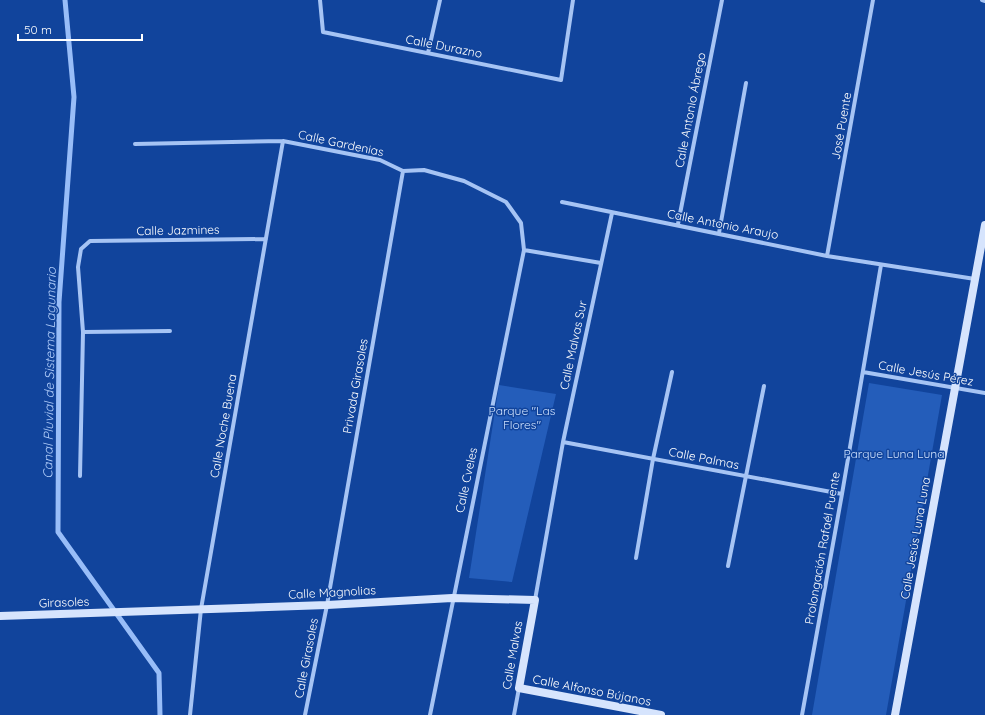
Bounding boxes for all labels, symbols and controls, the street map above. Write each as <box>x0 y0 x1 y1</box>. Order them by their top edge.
scale bar <box>18 16 142 42</box>
text: 50 m <box>24 22 52 37</box>
street label: Calle Durazno <box>404 31 484 61</box>
street label: Calle Antonio Ábrego <box>671 51 709 169</box>
street label: José Puente <box>828 91 854 161</box>
street label: Calle Gardenias <box>297 127 386 159</box>
street label: Calle Antonio Araujo <box>666 206 780 242</box>
street label: Calle Jazmines <box>136 222 220 238</box>
water label: Canal Pluvial de Sistema Lagunario <box>39 266 59 479</box>
street label: Calle Malvas Sur <box>556 299 590 391</box>
street label: Privada Girasoles <box>339 337 371 435</box>
street label: Calle Jesús Pérez <box>877 357 975 389</box>
street label: Calle Noche Buena <box>206 373 240 479</box>
park label: Parque "Las Flores" <box>489 403 556 432</box>
street label: Calle Palmas <box>667 444 741 472</box>
street label: Calle Cveles <box>452 446 480 514</box>
park label: Parque Luna Luna <box>844 446 945 461</box>
street label: Prolongación Rafaél Puente <box>801 470 843 625</box>
street label: Calle Jesús Luna Luna <box>897 476 933 600</box>
street label: Calle Magnolias <box>288 582 377 602</box>
street label: Girasoles <box>38 594 90 610</box>
street label: Calle Girasoles <box>291 616 321 699</box>
street label: Calle Malvas <box>499 619 525 691</box>
street label: Calle Alfonso Bújanos <box>532 671 653 709</box>

